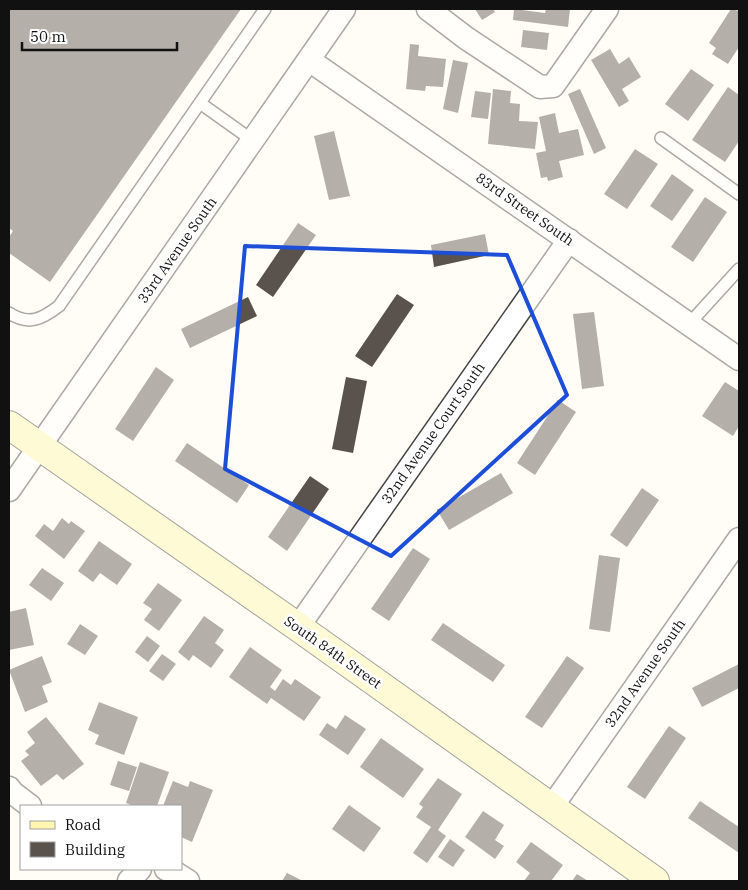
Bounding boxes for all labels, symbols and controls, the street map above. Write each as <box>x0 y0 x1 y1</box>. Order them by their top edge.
scale bar <box>22 20 178 52</box>
text: 50 m <box>30 27 66 46</box>
street label: 83rd Street South <box>472 168 578 250</box>
street label: 33rd Avenue South <box>134 193 221 307</box>
street label: 32nd Avenue Court South <box>377 359 489 507</box>
street label: South 84th Street <box>281 612 385 692</box>
street label: 32nd Avenue South <box>601 615 689 731</box>
legend <box>20 805 182 870</box>
text: Road <box>65 815 101 834</box>
text: Building <box>65 840 125 859</box>

